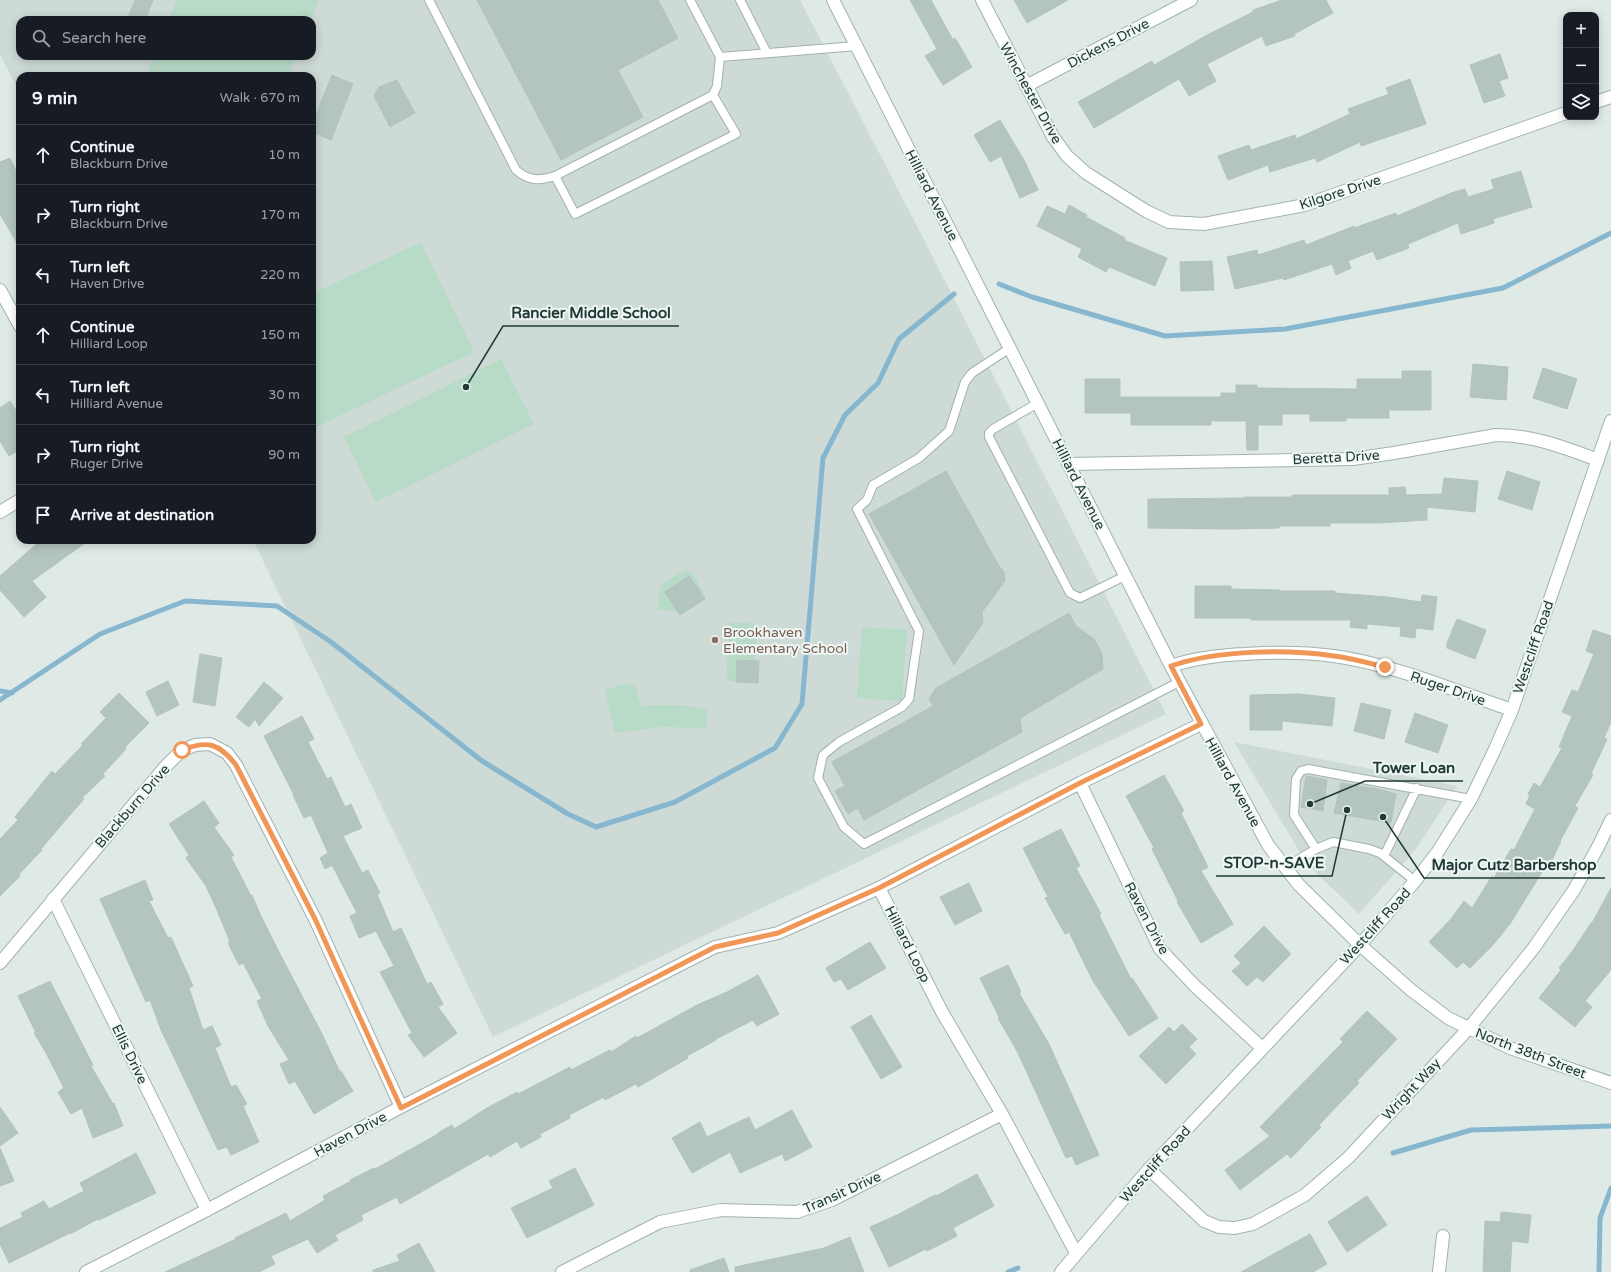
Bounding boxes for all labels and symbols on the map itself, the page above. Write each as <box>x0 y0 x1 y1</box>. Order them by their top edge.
street label: Dickens Drive <box>1064 15 1152 72</box>
street label: Winchester Drive <box>996 40 1065 147</box>
street label: Hilliard Avenue <box>901 147 962 244</box>
street label: Kilgore Drive <box>1297 171 1383 214</box>
callout: Rancier Middle School <box>503 299 679 326</box>
text: Rancier Middle School <box>511 304 671 322</box>
street label: Hilliard Avenue <box>1048 436 1109 533</box>
street label: Beretta Drive <box>1292 447 1380 468</box>
street label: Westcliff Road <box>1510 598 1557 696</box>
place label: Brookhaven Elementary School <box>723 624 847 657</box>
marker: Brookhaven Elementary School <box>710 635 720 645</box>
route end <box>1376 658 1394 676</box>
street label: Ruger Drive <box>1408 668 1488 709</box>
street label: Hilliard Avenue <box>1201 734 1264 830</box>
route start <box>173 741 191 759</box>
callout: Tower Loan <box>1365 754 1463 781</box>
text: Tower Loan <box>1372 759 1455 777</box>
street label: Blackburn Drive <box>91 761 173 852</box>
callout: STOP-n-SAVE <box>1216 849 1332 876</box>
callout: Major Cutz Barbershop <box>1424 851 1605 878</box>
text: STOP-n-SAVE <box>1224 854 1325 872</box>
text: Major Cutz Barbershop <box>1431 856 1597 875</box>
street label: Raven Drive <box>1120 879 1173 957</box>
street label: Westcliff Road <box>1336 884 1414 968</box>
street label: Hilliard Loop <box>881 903 934 986</box>
street label: Ellis Drive <box>108 1022 151 1087</box>
street label: North 38th Street <box>1473 1024 1589 1083</box>
street label: Wright Way <box>1379 1055 1445 1124</box>
street label: Haven Drive <box>311 1108 390 1161</box>
street label: Westcliff Road <box>1116 1122 1194 1206</box>
street label: Transit Drive <box>801 1168 884 1217</box>

